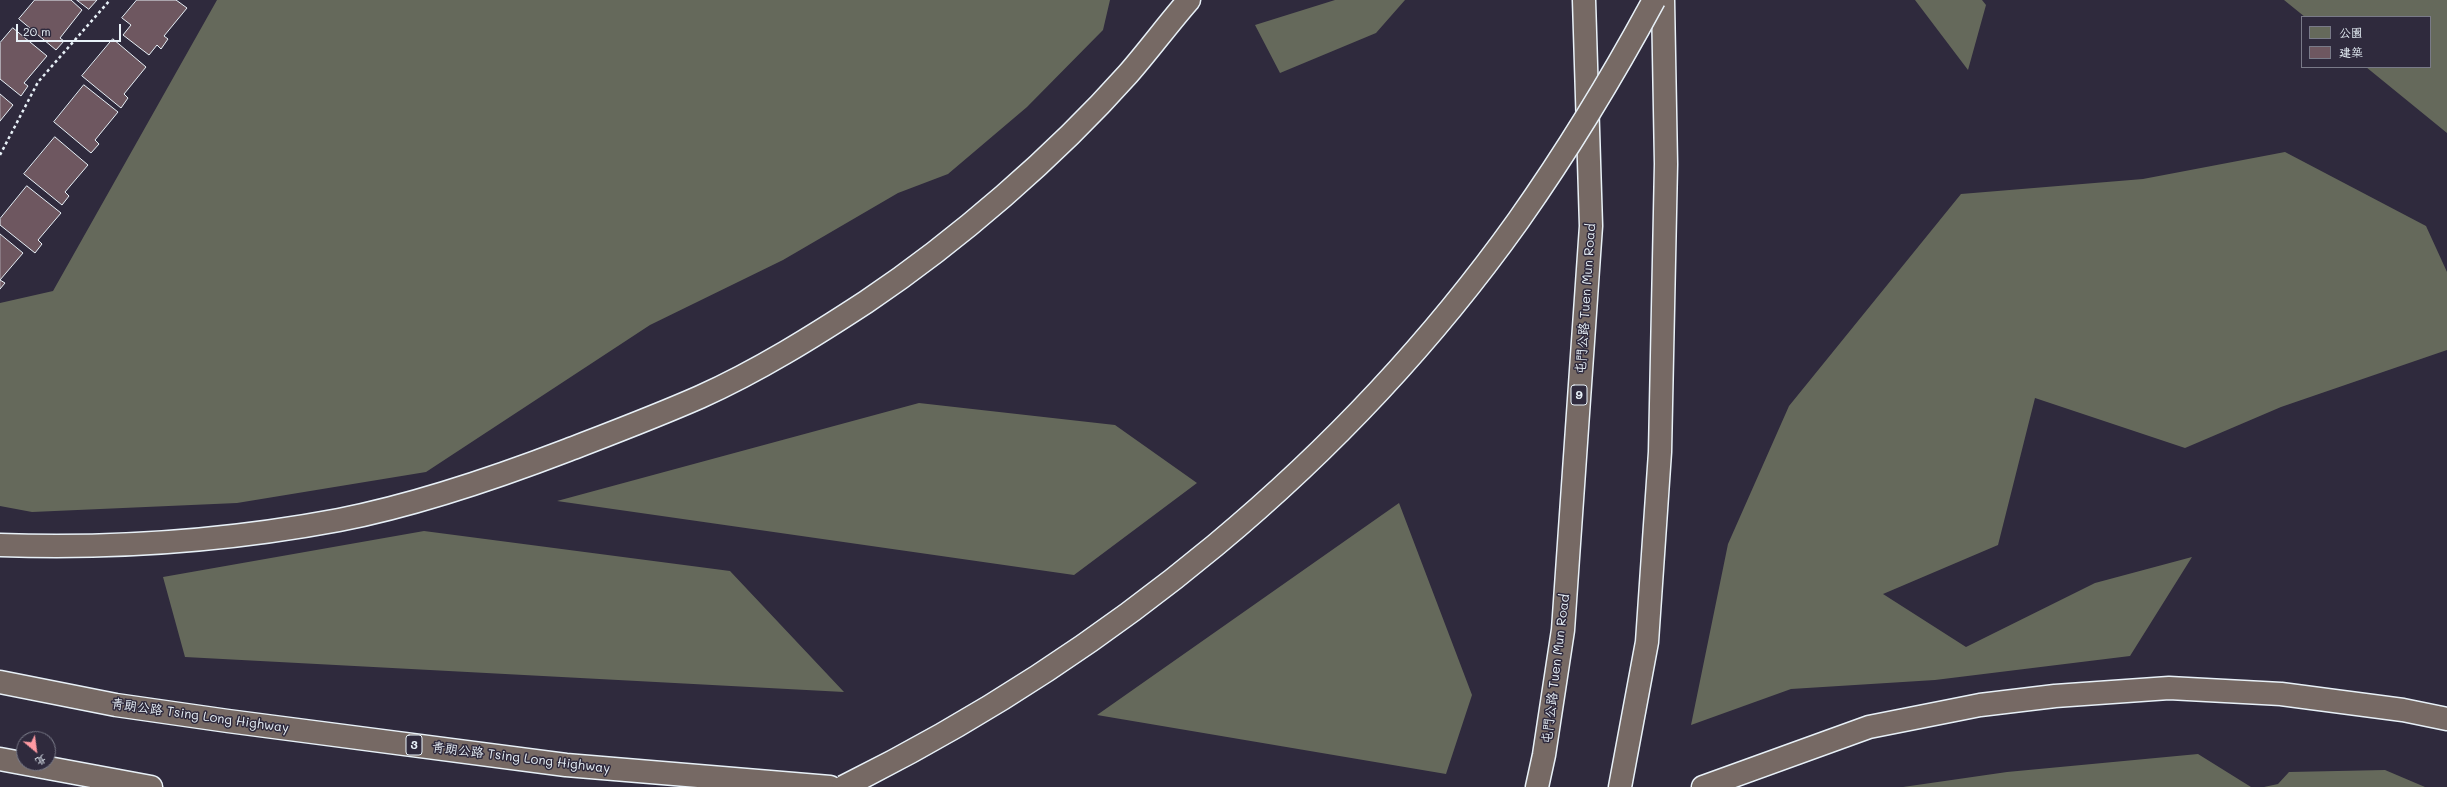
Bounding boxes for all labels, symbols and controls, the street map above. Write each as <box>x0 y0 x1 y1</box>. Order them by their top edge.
scale bar <box>18 16 123 42</box>
legend <box>2301 16 2431 68</box>
text: 20 m <box>23 23 51 39</box>
text: 公園 <box>2339 24 2363 40</box>
text: 建築 <box>2339 44 2363 60</box>
street label: 屯門公路 Tuen Mun Road <box>1573 223 1599 375</box>
road number: 9 <box>1571 385 1587 405</box>
street label: 屯門公路 Tuen Mun Road <box>1539 593 1573 745</box>
street label: 青朗公路 Tsing Long Highway <box>110 696 290 736</box>
north arrow <box>16 731 56 771</box>
road number: 3 <box>406 735 422 755</box>
street label: 青朗公路 Tsing Long Highway <box>431 739 611 777</box>
text: 北 <box>33 752 50 770</box>

